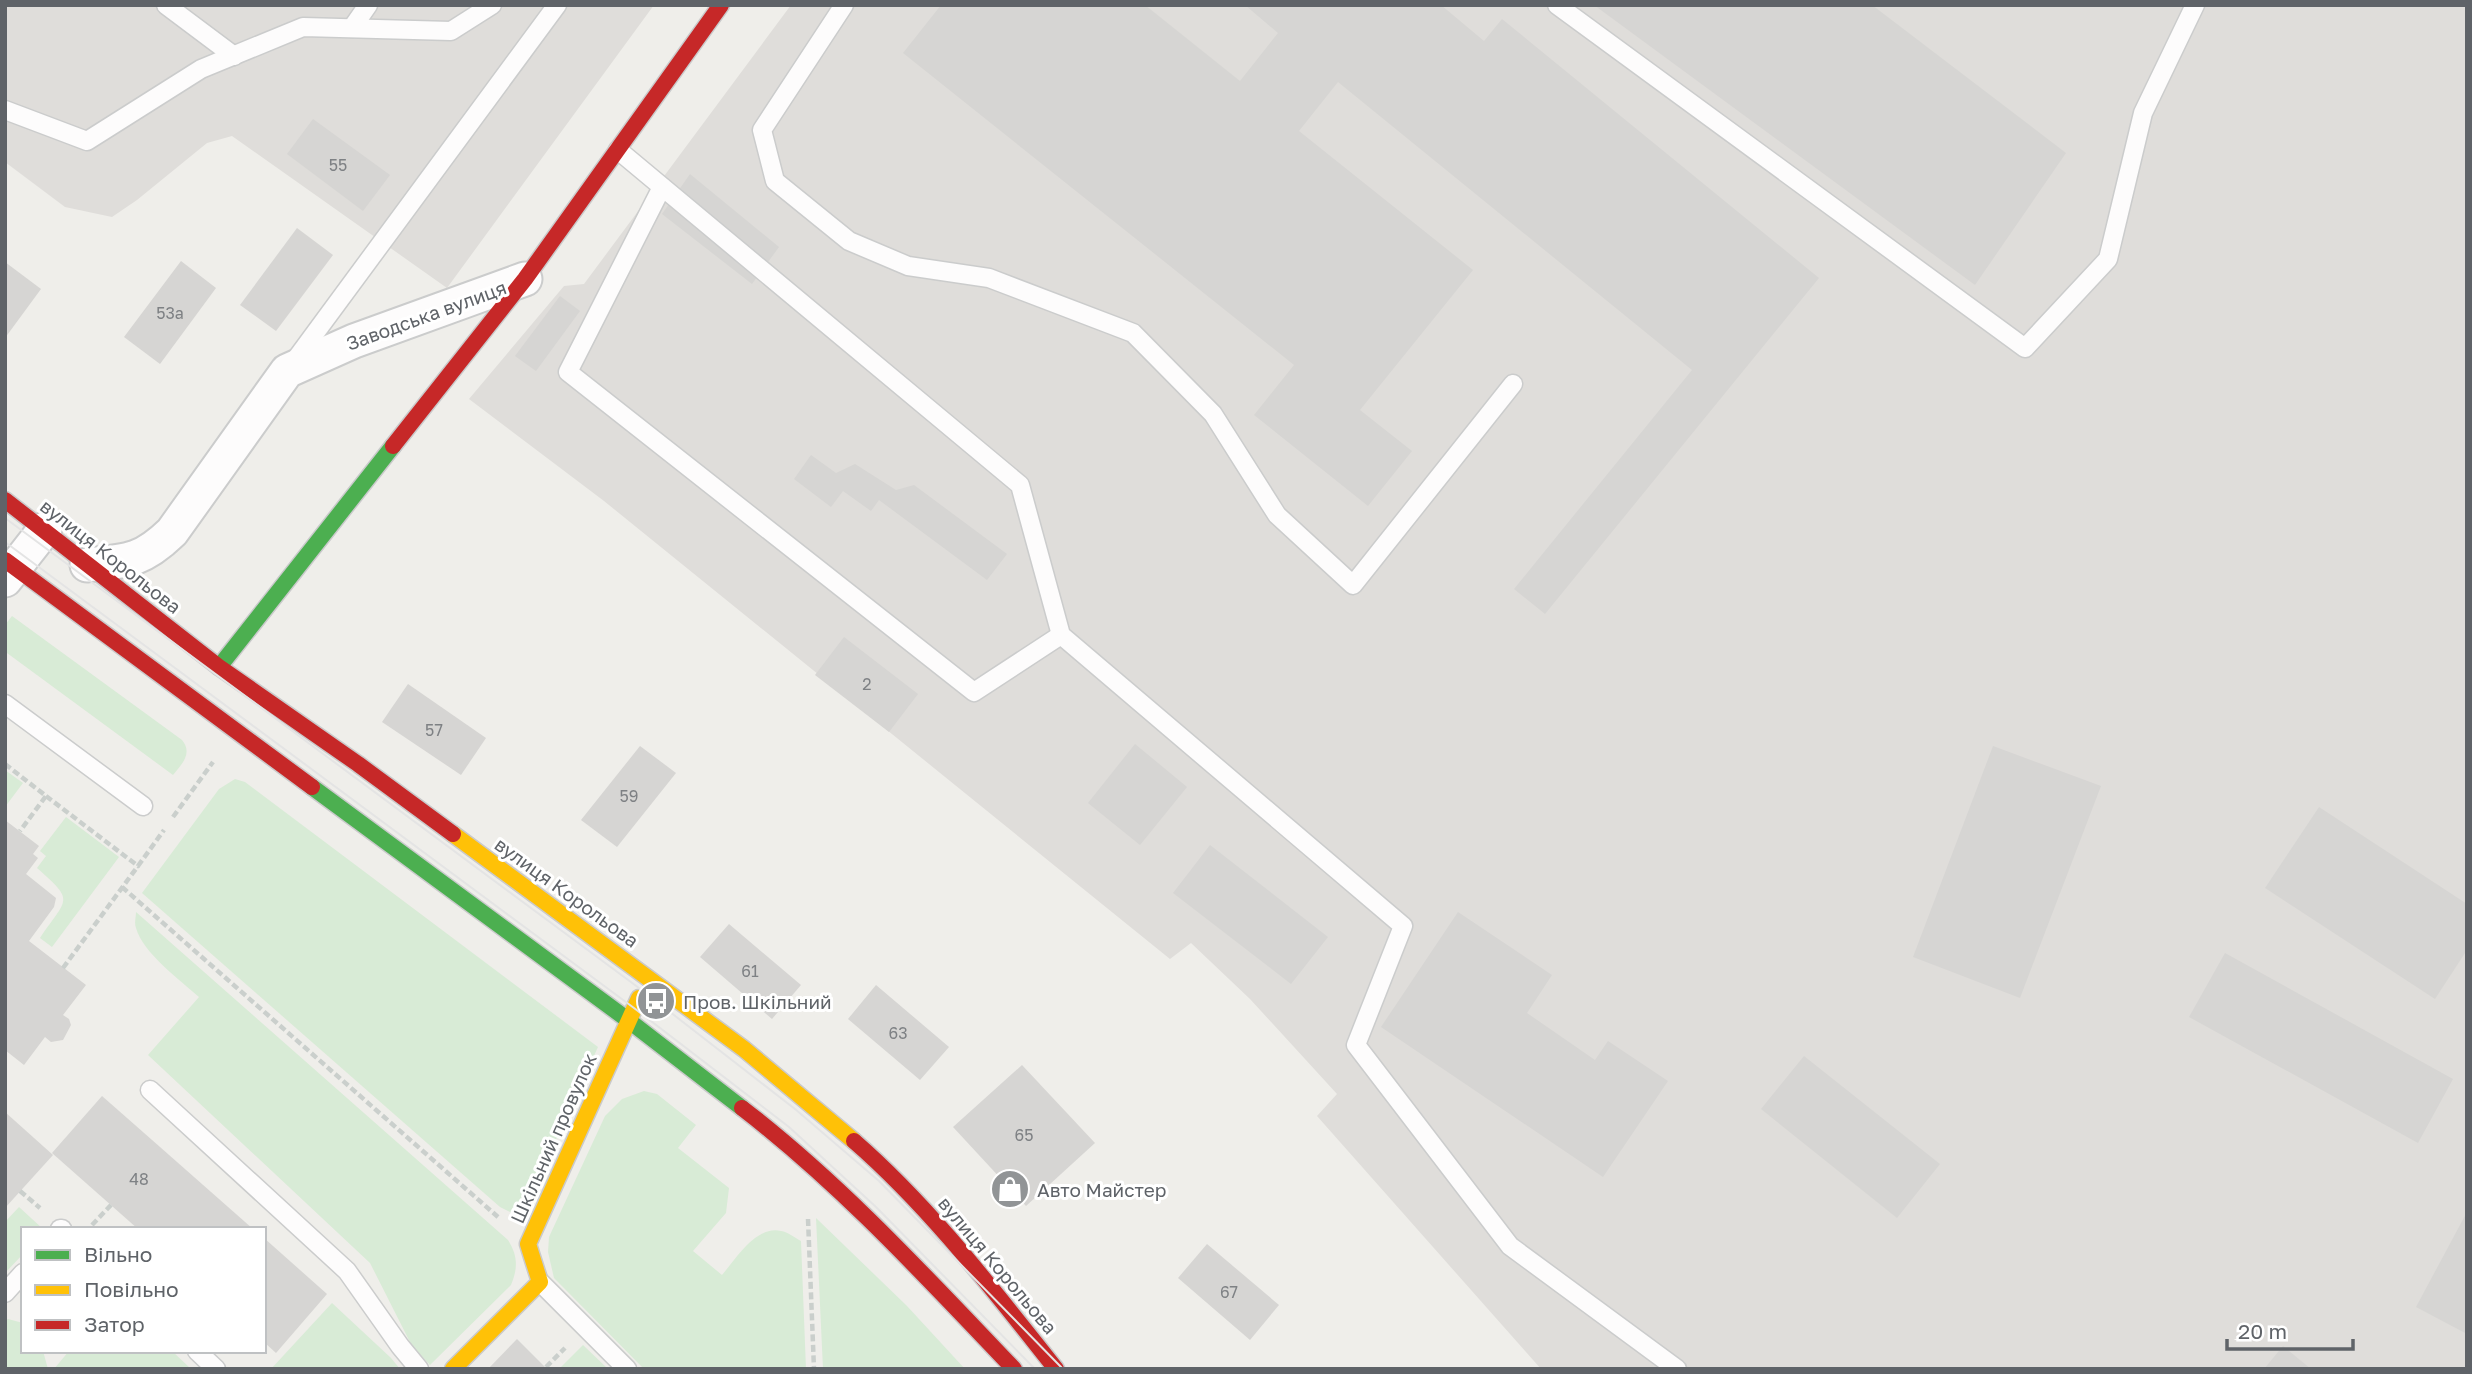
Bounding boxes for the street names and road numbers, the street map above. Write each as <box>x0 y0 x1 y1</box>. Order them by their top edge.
street label: Заводська вулиця <box>343 275 509 355</box>
street label: вулиця Корольова <box>36 494 186 618</box>
street label: вулиця Корольова <box>491 832 643 952</box>
street label: Шкільний провулок <box>505 1049 601 1227</box>
street label: вулиця Корольова <box>934 1192 1062 1338</box>

